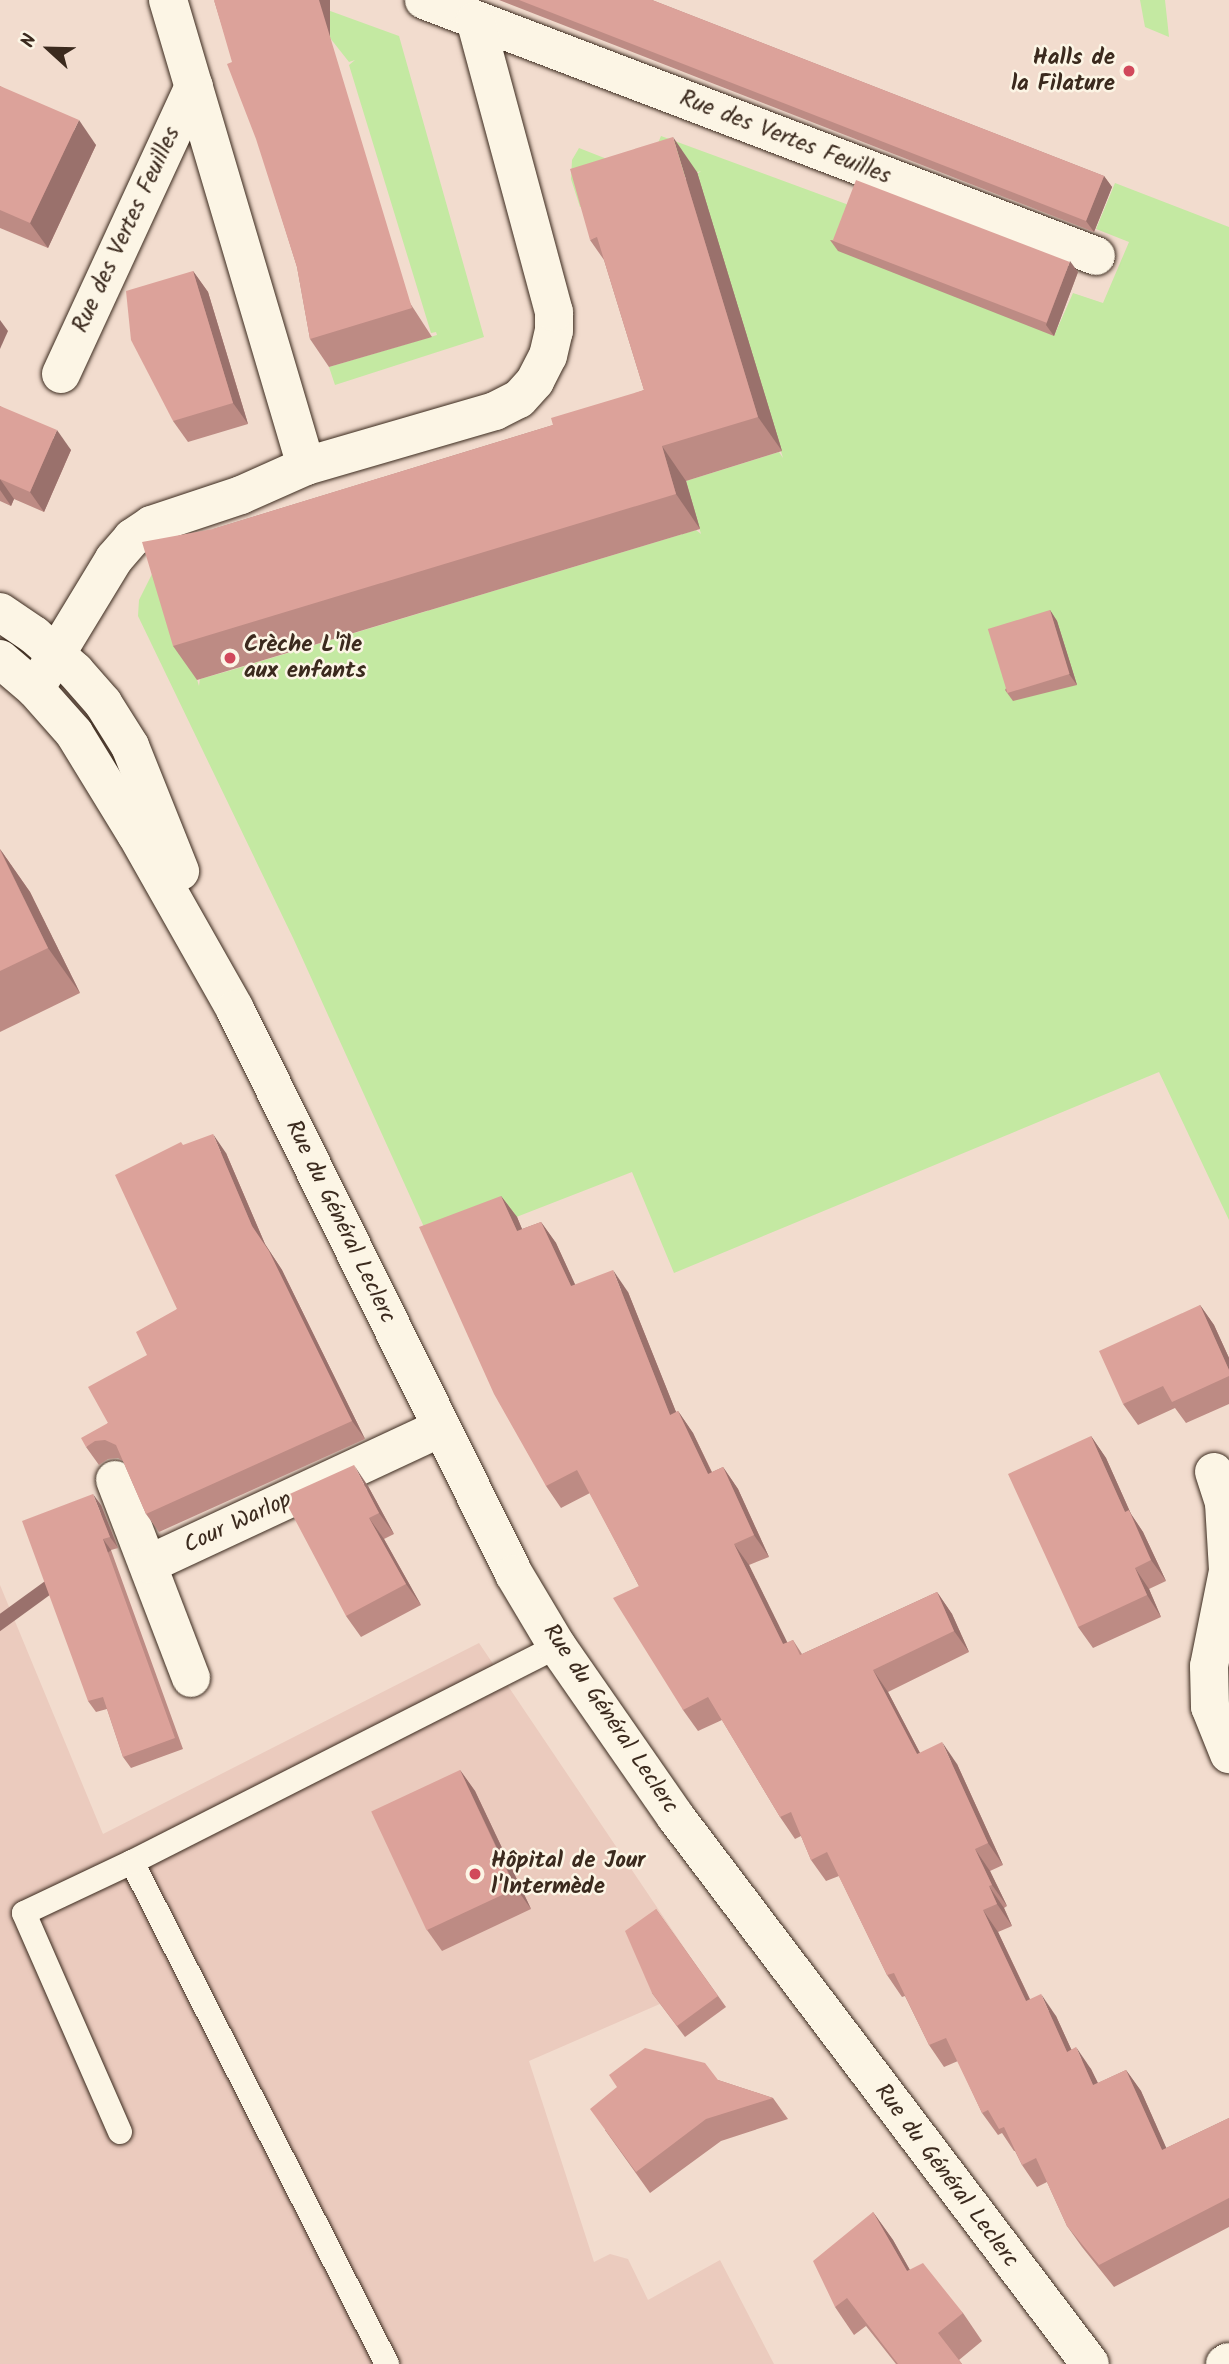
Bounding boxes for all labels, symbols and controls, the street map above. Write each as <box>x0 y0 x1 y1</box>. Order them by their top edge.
north arrow <box>14 14 84 84</box>
text: N <box>13 30 46 52</box>
place label: Halls de la Filature <box>1011 44 1115 98</box>
marker: Halls de la Filature <box>1121 63 1137 79</box>
street label: Rue des Vertes Feuilles <box>676 85 894 191</box>
street label: Rue des Vertes Feuilles <box>67 123 187 337</box>
place label: Crèche L'île aux enfants <box>244 631 366 685</box>
marker: Crèche L'île aux enfants <box>222 650 238 666</box>
street label: Rue du Général Leclerc <box>279 1116 401 1328</box>
street label: Cour Warlop <box>180 1486 296 1560</box>
street label: Rue du Général Leclerc <box>536 1619 684 1819</box>
place label: Hôpital de Jour l'Intermède <box>491 1847 645 1901</box>
marker: Hôpital de Jour l'Intermède <box>465 1864 485 1884</box>
street label: Rue du Général Leclerc <box>868 2079 1024 2273</box>

